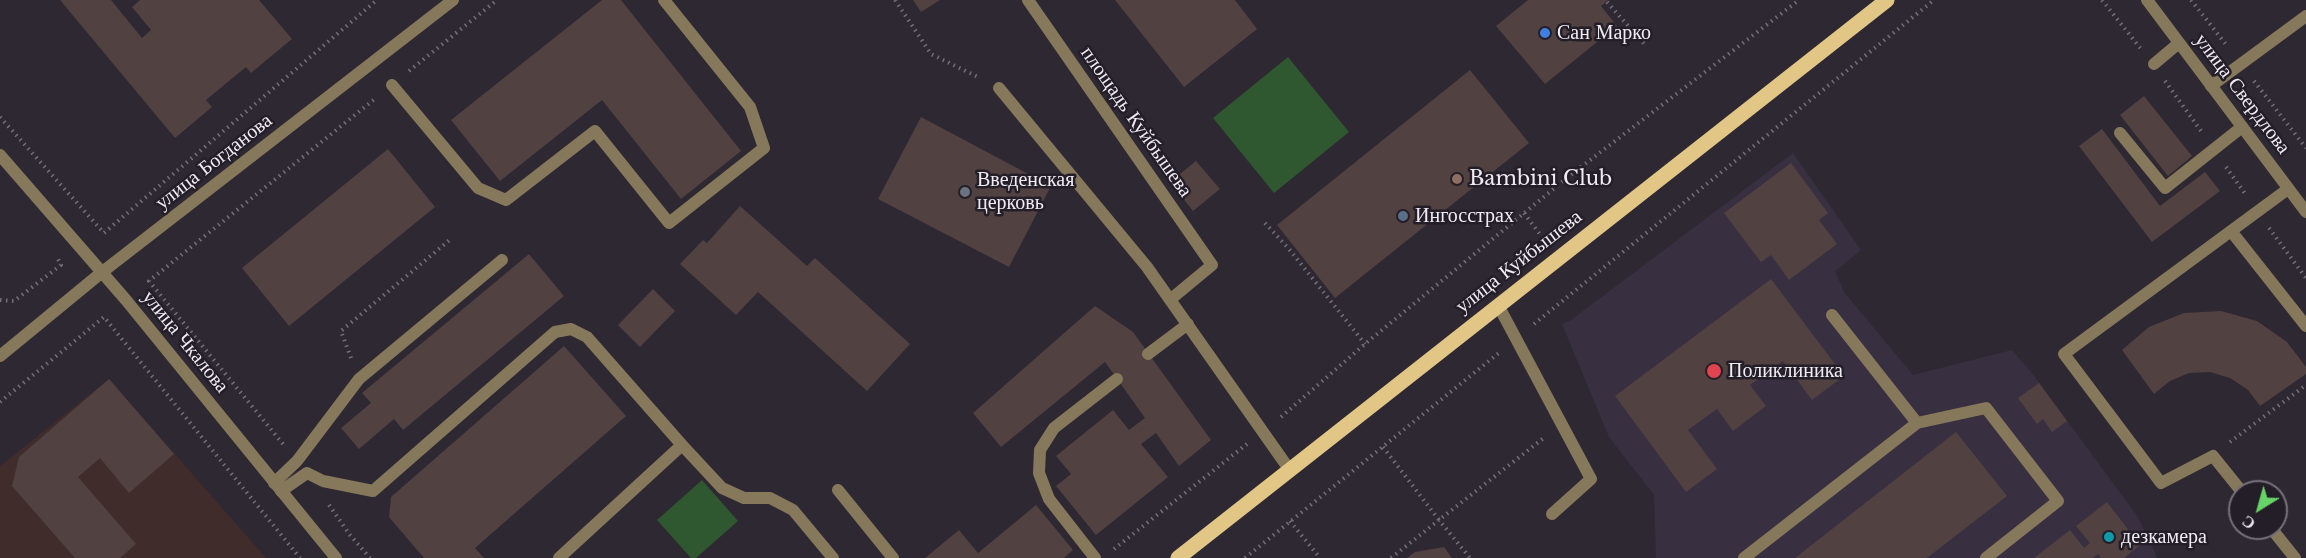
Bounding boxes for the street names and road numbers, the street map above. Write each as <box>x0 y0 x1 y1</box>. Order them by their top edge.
street label: улица Свердлова <box>2189 29 2295 159</box>
street label: площадь Куйбышева <box>1075 42 1197 202</box>
street label: улица Богданова <box>151 109 277 215</box>
street label: улица Куйбышева <box>1451 205 1587 319</box>
street label: улица Чкалова <box>136 286 234 398</box>

